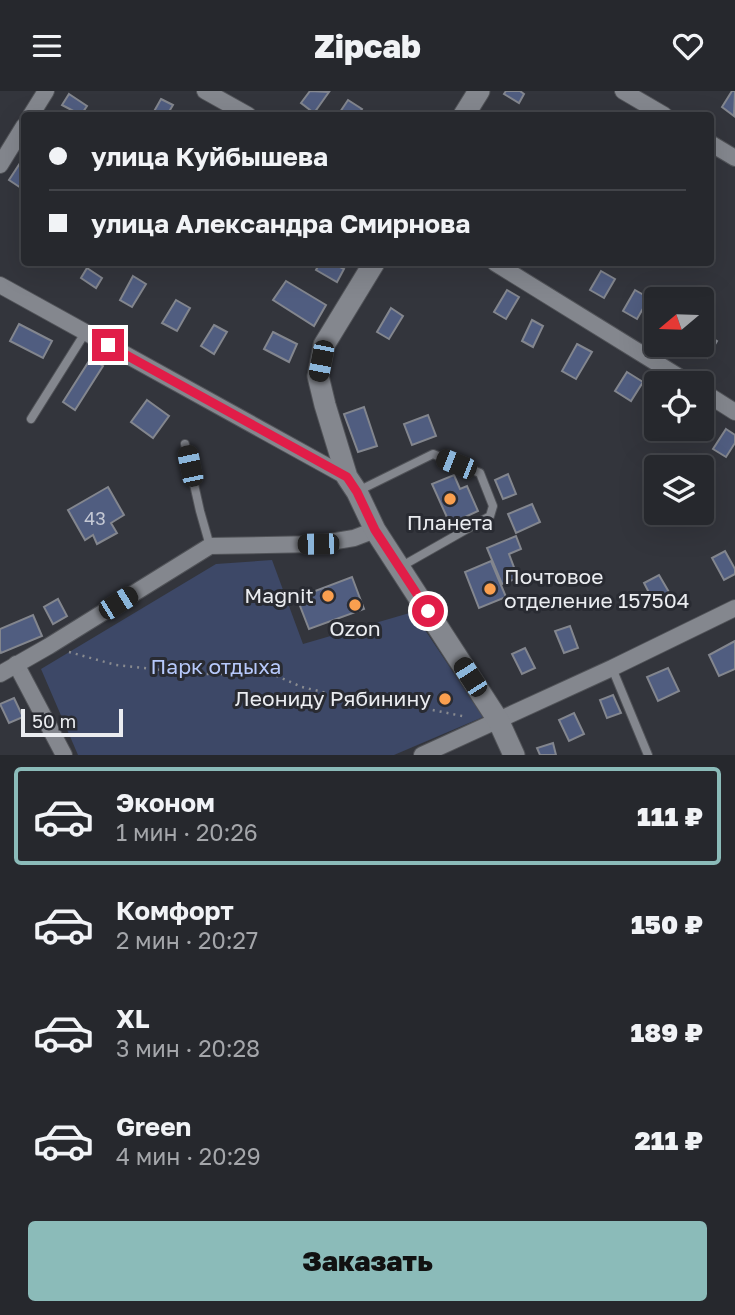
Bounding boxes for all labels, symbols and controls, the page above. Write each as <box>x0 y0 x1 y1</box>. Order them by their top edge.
icon: menu <box>28 27 66 65</box>
text: Zipcab <box>314 27 421 65</box>
icon: heart <box>669 27 707 65</box>
text: улица Куйбышева <box>91 141 328 172</box>
text: улица Александра Смирнова <box>91 208 470 239</box>
north arrow <box>644 287 714 357</box>
map controls <box>644 287 714 525</box>
route end <box>92 329 124 361</box>
car <box>307 338 336 384</box>
button: locate <box>644 371 714 441</box>
car <box>176 443 205 489</box>
car <box>433 446 480 482</box>
button: layers <box>644 455 714 525</box>
marker: Планета <box>442 491 458 507</box>
house number: 43 <box>84 507 106 529</box>
place label: Планета <box>407 509 493 535</box>
car <box>297 533 340 555</box>
place label: Почтовое отделение 157504 <box>504 563 690 613</box>
marker: Почтовое отделение 157504 <box>482 581 498 597</box>
place label: Magnit <box>244 582 314 608</box>
car <box>95 583 142 623</box>
marker: Magnit <box>320 588 336 604</box>
route start <box>412 595 444 627</box>
marker: Ozon <box>347 597 363 613</box>
place label: Ozon <box>329 615 381 641</box>
park label: Парк отдыха <box>151 653 281 679</box>
car <box>450 654 491 700</box>
place label: Леониду Рябинину <box>235 685 431 711</box>
marker: Леониду Рябинину <box>437 691 453 707</box>
scale bar <box>21 706 122 738</box>
text: 50 m <box>32 709 76 732</box>
icon: car <box>32 785 95 848</box>
text: Эконом <box>116 787 215 818</box>
text: 111 ₽ <box>637 801 703 832</box>
text: 1 мин · 20:26 <box>116 818 258 846</box>
icon: car <box>32 893 95 956</box>
text: Комфорт <box>116 895 234 926</box>
text: 150 ₽ <box>631 909 703 940</box>
text: 2 мин · 20:27 <box>116 926 258 954</box>
icon: car <box>32 1001 95 1064</box>
text: XL <box>116 1003 150 1034</box>
text: 189 ₽ <box>631 1017 703 1048</box>
text: 3 мин · 20:28 <box>116 1034 260 1062</box>
icon: car <box>32 1109 95 1172</box>
text: Green <box>116 1111 191 1142</box>
text: 211 ₽ <box>635 1125 703 1156</box>
text: 4 мин · 20:29 <box>116 1142 261 1170</box>
button: Заказать <box>28 1221 707 1301</box>

